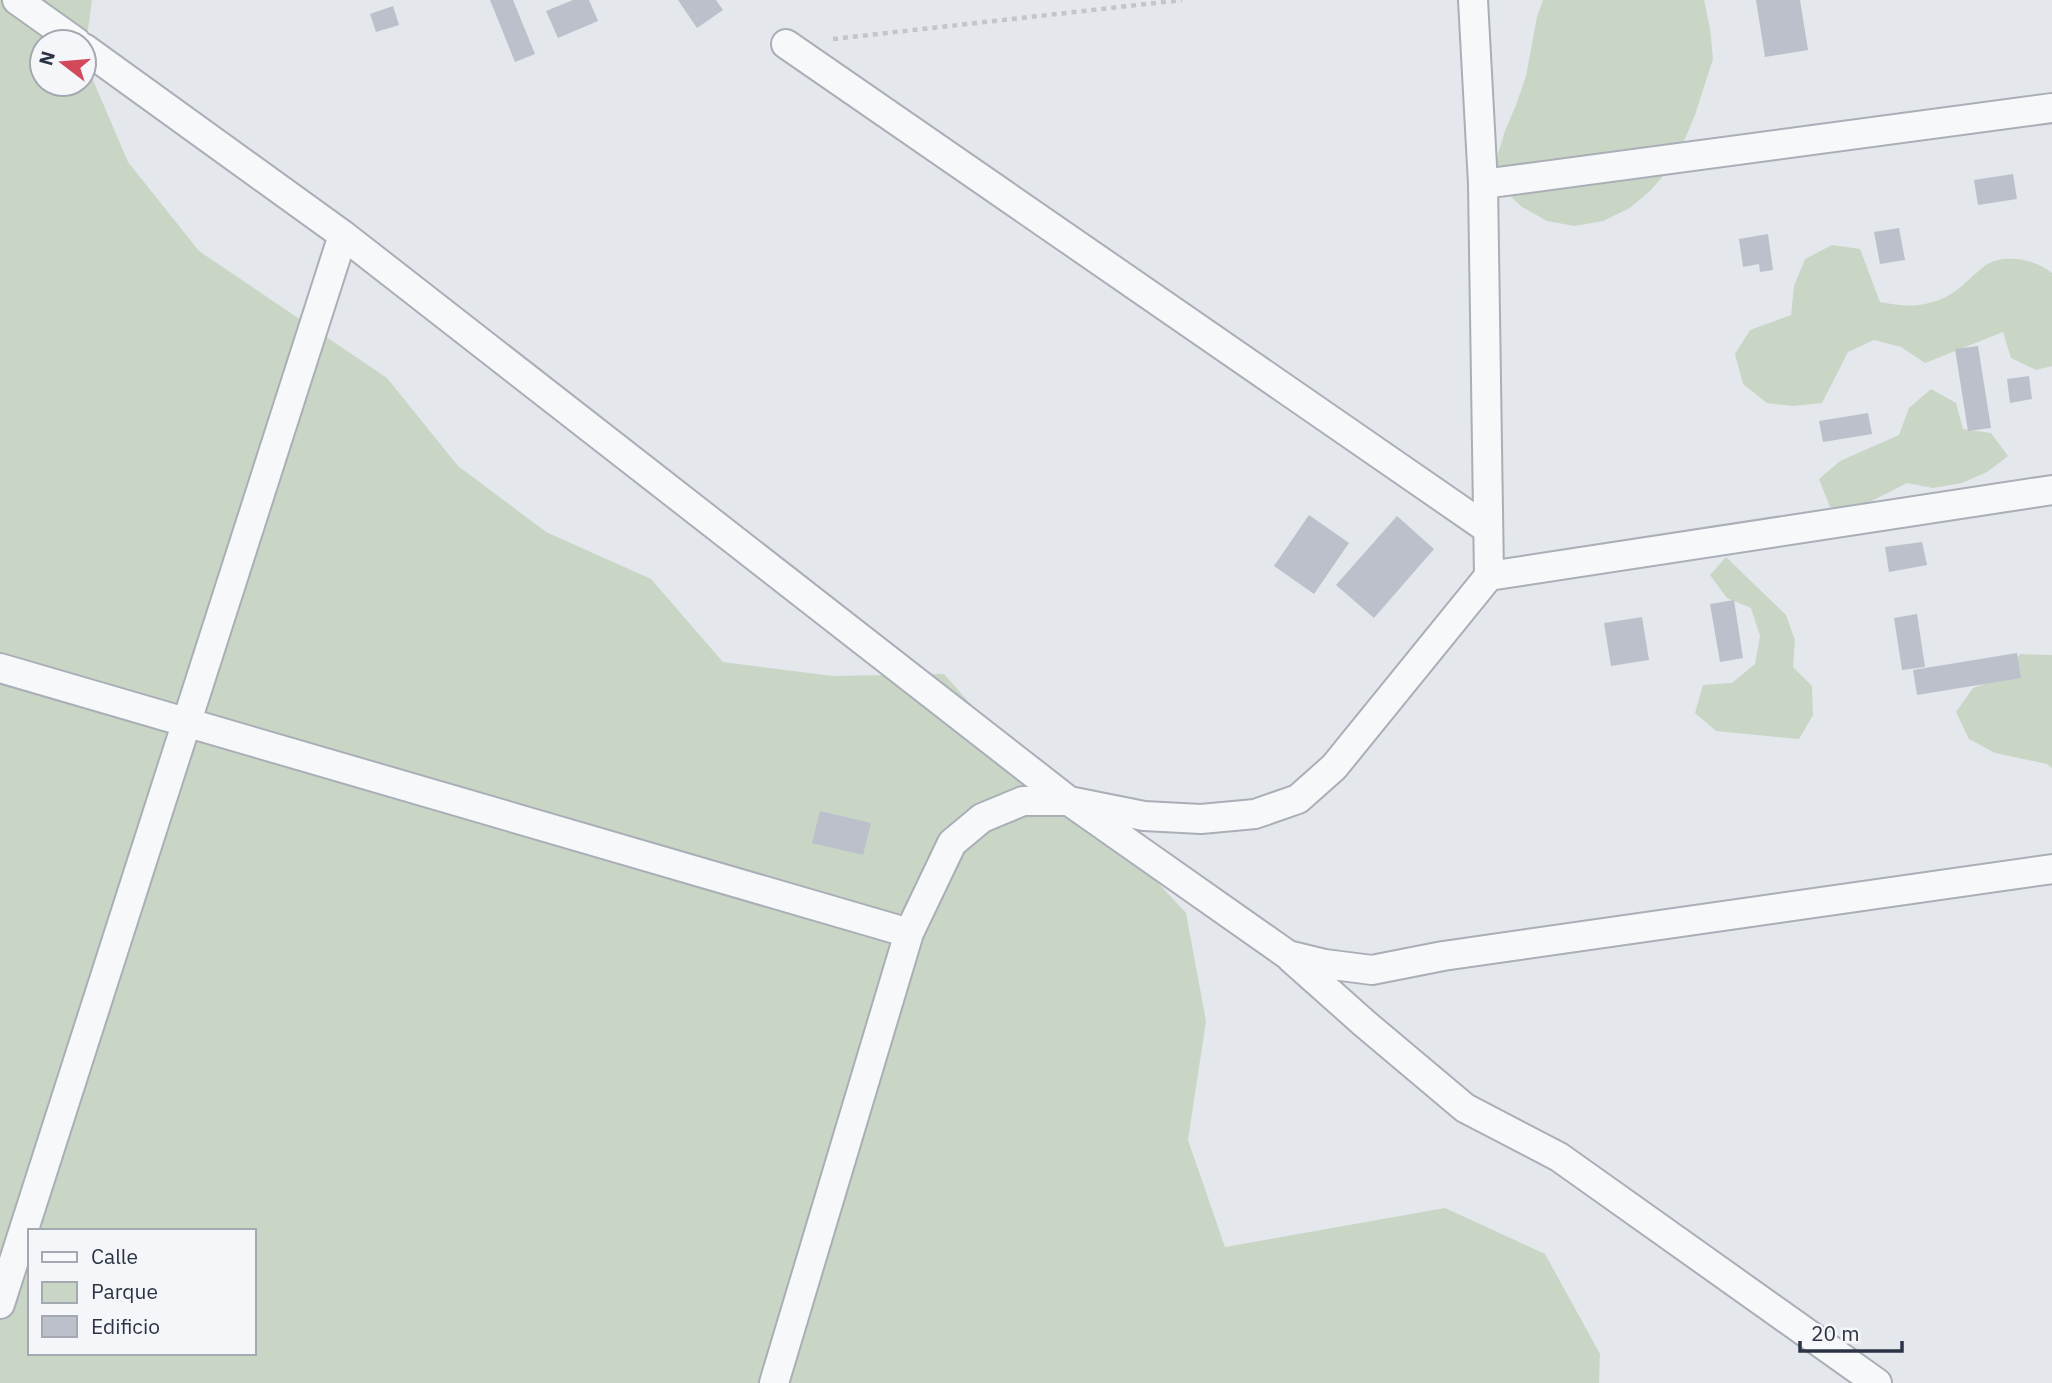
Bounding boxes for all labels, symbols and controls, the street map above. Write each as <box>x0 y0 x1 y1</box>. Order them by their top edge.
north arrow <box>28 28 98 98</box>
text: N <box>33 48 60 68</box>
legend <box>28 1229 256 1355</box>
text: Calle <box>91 1242 138 1270</box>
text: Parque <box>91 1277 158 1305</box>
scale bar <box>1800 1310 1902 1354</box>
text: Edificio <box>91 1312 160 1340</box>
text: 20 m <box>1811 1319 1860 1347</box>

